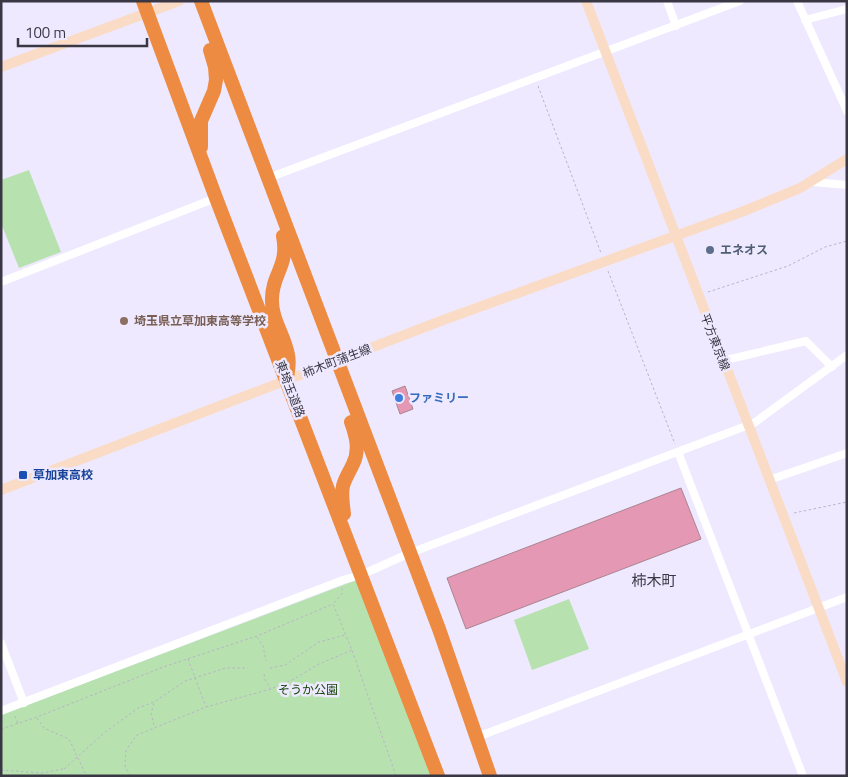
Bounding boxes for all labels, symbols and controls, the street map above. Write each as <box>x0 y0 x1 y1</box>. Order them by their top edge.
scale bar <box>18 15 146 47</box>
text: 100 m <box>25 21 66 44</box>
place label: エネオス <box>720 240 768 259</box>
marker: エネオス <box>704 244 716 256</box>
street label: 平方東京線 <box>696 310 735 373</box>
place label: 埼玉県立草加東高等学校 <box>134 311 266 330</box>
marker: 埼玉県立草加東高等学校 <box>118 315 130 327</box>
street label: 柿木町蒲生線 <box>300 339 374 382</box>
street label: 東埼玉道路 <box>271 357 310 420</box>
place label: ファミリー <box>409 388 469 407</box>
marker: ファミリー <box>393 392 405 404</box>
place label: 草加東高校 <box>33 465 93 484</box>
marker: 草加東高校 <box>17 469 29 481</box>
district label: 柿木町 <box>631 569 677 592</box>
park label: そうか公園 <box>278 680 338 699</box>

